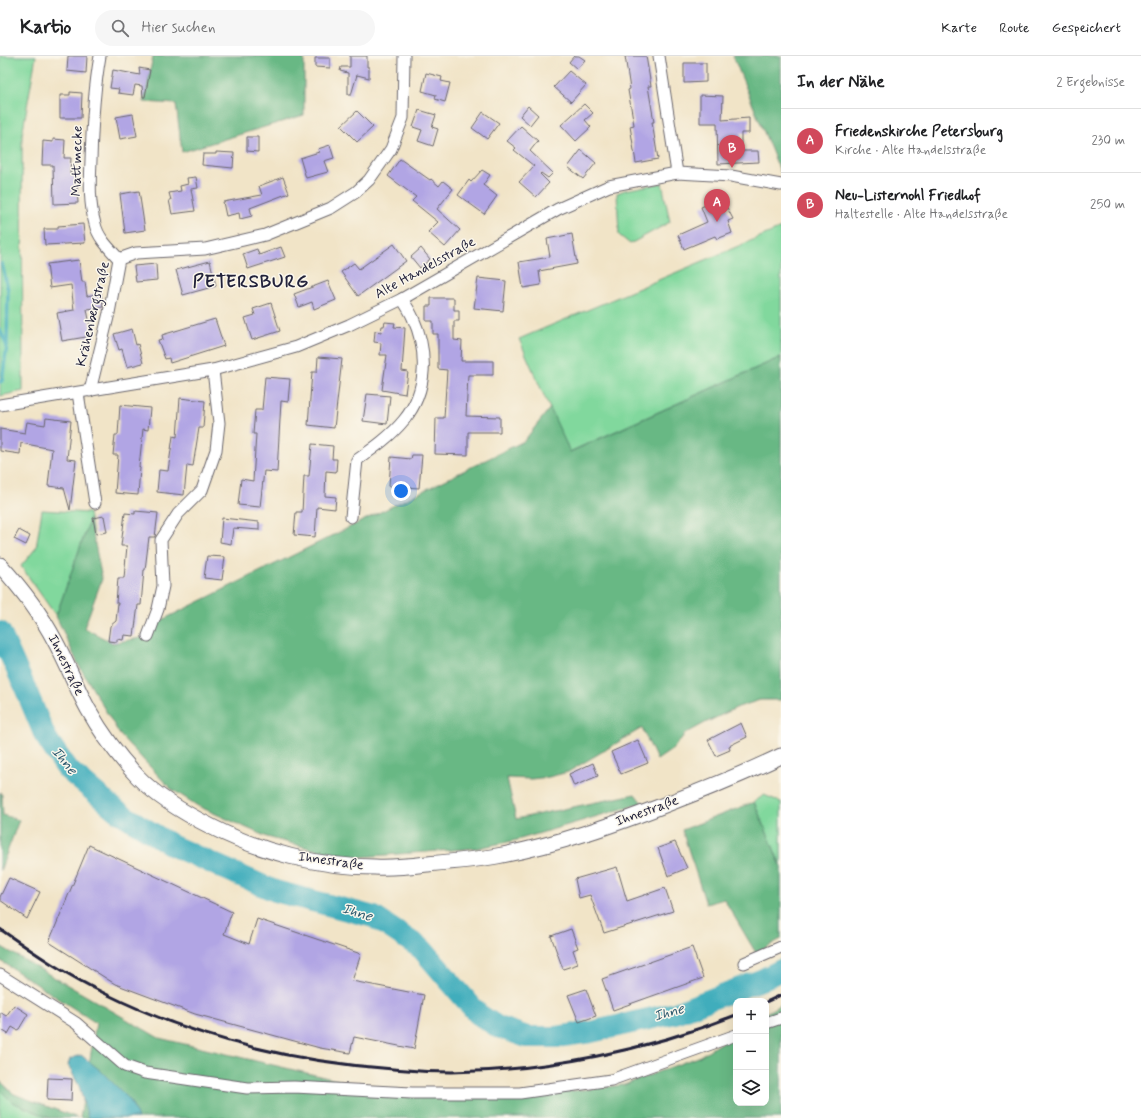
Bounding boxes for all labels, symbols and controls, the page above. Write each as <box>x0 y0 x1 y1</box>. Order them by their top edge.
search box <box>95 10 375 46</box>
text: Kartio <box>20 15 71 40</box>
icon: search <box>109 17 131 39</box>
text: Hier suchen <box>141 18 215 38</box>
text: Karte <box>941 19 977 37</box>
text: Route <box>999 19 1030 37</box>
text: Gespeichert <box>1052 19 1121 37</box>
text: In der Nähe <box>797 71 885 93</box>
text: 2 Ergebnisse <box>1056 74 1125 91</box>
text: Friedenskirche Petersburg <box>835 122 1003 142</box>
street label: Mattmecke <box>67 125 87 197</box>
text: A <box>806 132 814 149</box>
text: 230 m <box>1091 132 1125 149</box>
pin: B <box>719 135 745 168</box>
text: Kirche · Alte Handelsstraße <box>835 142 986 159</box>
text: Neu-Listernohl Friedhof <box>835 186 981 206</box>
pin: A <box>704 189 730 222</box>
text: B <box>806 196 814 213</box>
text: 250 m <box>1090 196 1125 213</box>
text: Haltestelle · Alte Handelsstraße <box>835 206 1008 223</box>
street label: Alte Handelsstraße <box>371 233 479 303</box>
street label: Krähenbergstraße <box>72 259 116 369</box>
district label: PETERSBURG <box>193 270 309 294</box>
your location <box>391 481 411 501</box>
street label: Ihnestraße <box>43 631 89 699</box>
water label: Ihne <box>47 743 82 780</box>
street label: Ihnestraße <box>613 791 681 831</box>
street label: Ihnestraße <box>297 848 365 875</box>
water label: Ihne <box>339 899 376 927</box>
map controls <box>733 998 769 1106</box>
button: + <box>733 998 769 1034</box>
water label: Ihne <box>652 999 688 1027</box>
button: − <box>733 1034 769 1070</box>
button: layers <box>733 1070 769 1106</box>

